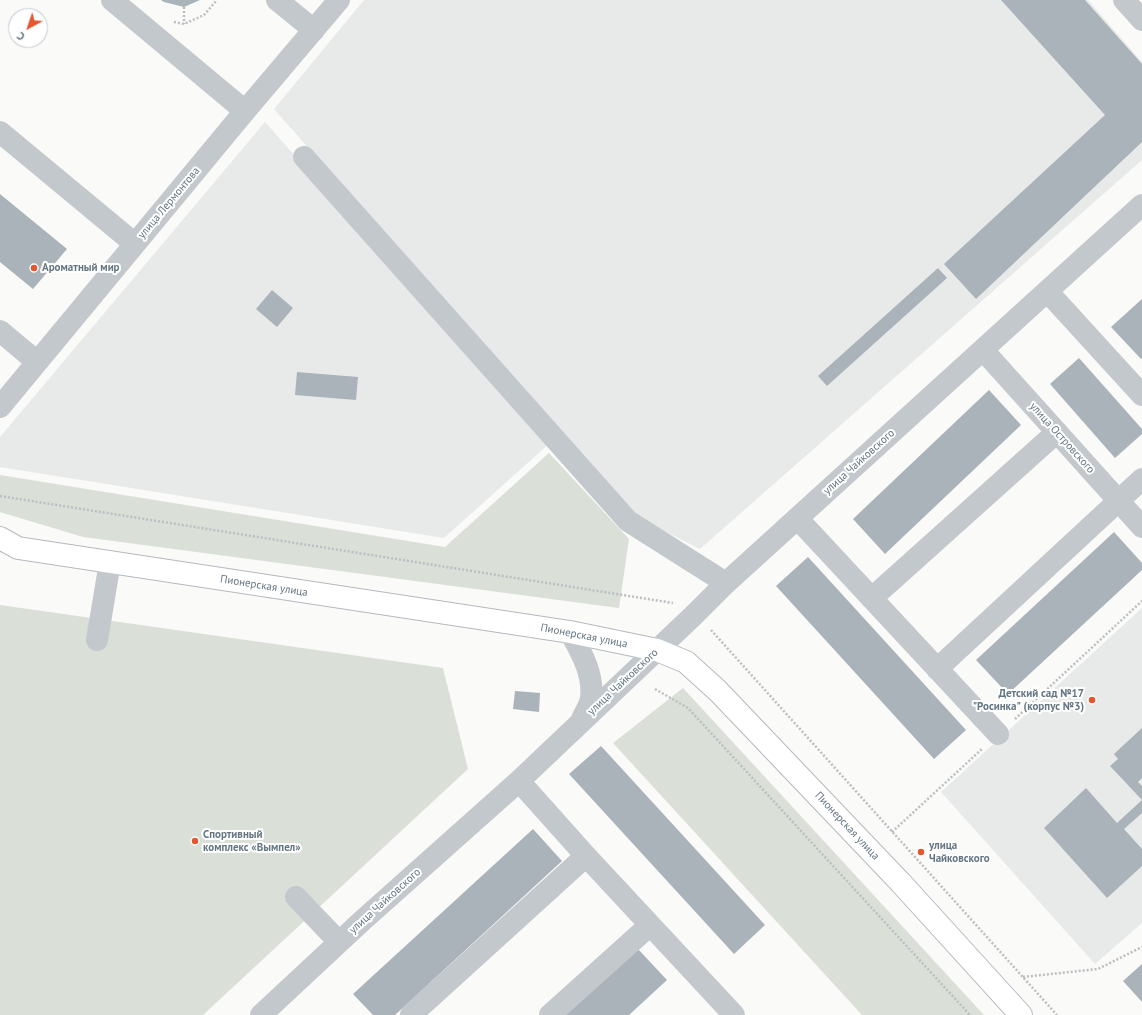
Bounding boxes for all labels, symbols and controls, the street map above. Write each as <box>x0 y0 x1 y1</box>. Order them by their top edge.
north arrow <box>8 8 48 48</box>
text: С <box>14 29 28 44</box>
street label: улица Лермонтова <box>135 165 203 241</box>
place label: Ароматный мир <box>42 261 120 275</box>
marker: Ароматный мир <box>29 263 39 273</box>
street label: улица Островского <box>1027 400 1097 476</box>
street label: улица Чайковского <box>821 427 897 497</box>
street label: Пионерская улица <box>219 573 309 599</box>
street label: Пионерская улица <box>539 621 629 651</box>
street label: улица Чайковского <box>585 646 661 718</box>
place label: Детский сад №17 "Росинка" (корпус №3) <box>973 687 1084 713</box>
marker: Детский сад №17 "Росинка" (корпус №3) <box>1087 695 1097 705</box>
street label: Пионерская улица <box>812 789 882 863</box>
place label: Спортивный комплекс «Вымпел» <box>203 828 301 854</box>
marker: Спортивный комплекс «Вымпел» <box>190 836 200 846</box>
place label: улица Чайковского <box>929 839 990 865</box>
marker: улица Чайковского <box>916 847 926 857</box>
street label: улица Чайковского <box>347 866 423 936</box>

